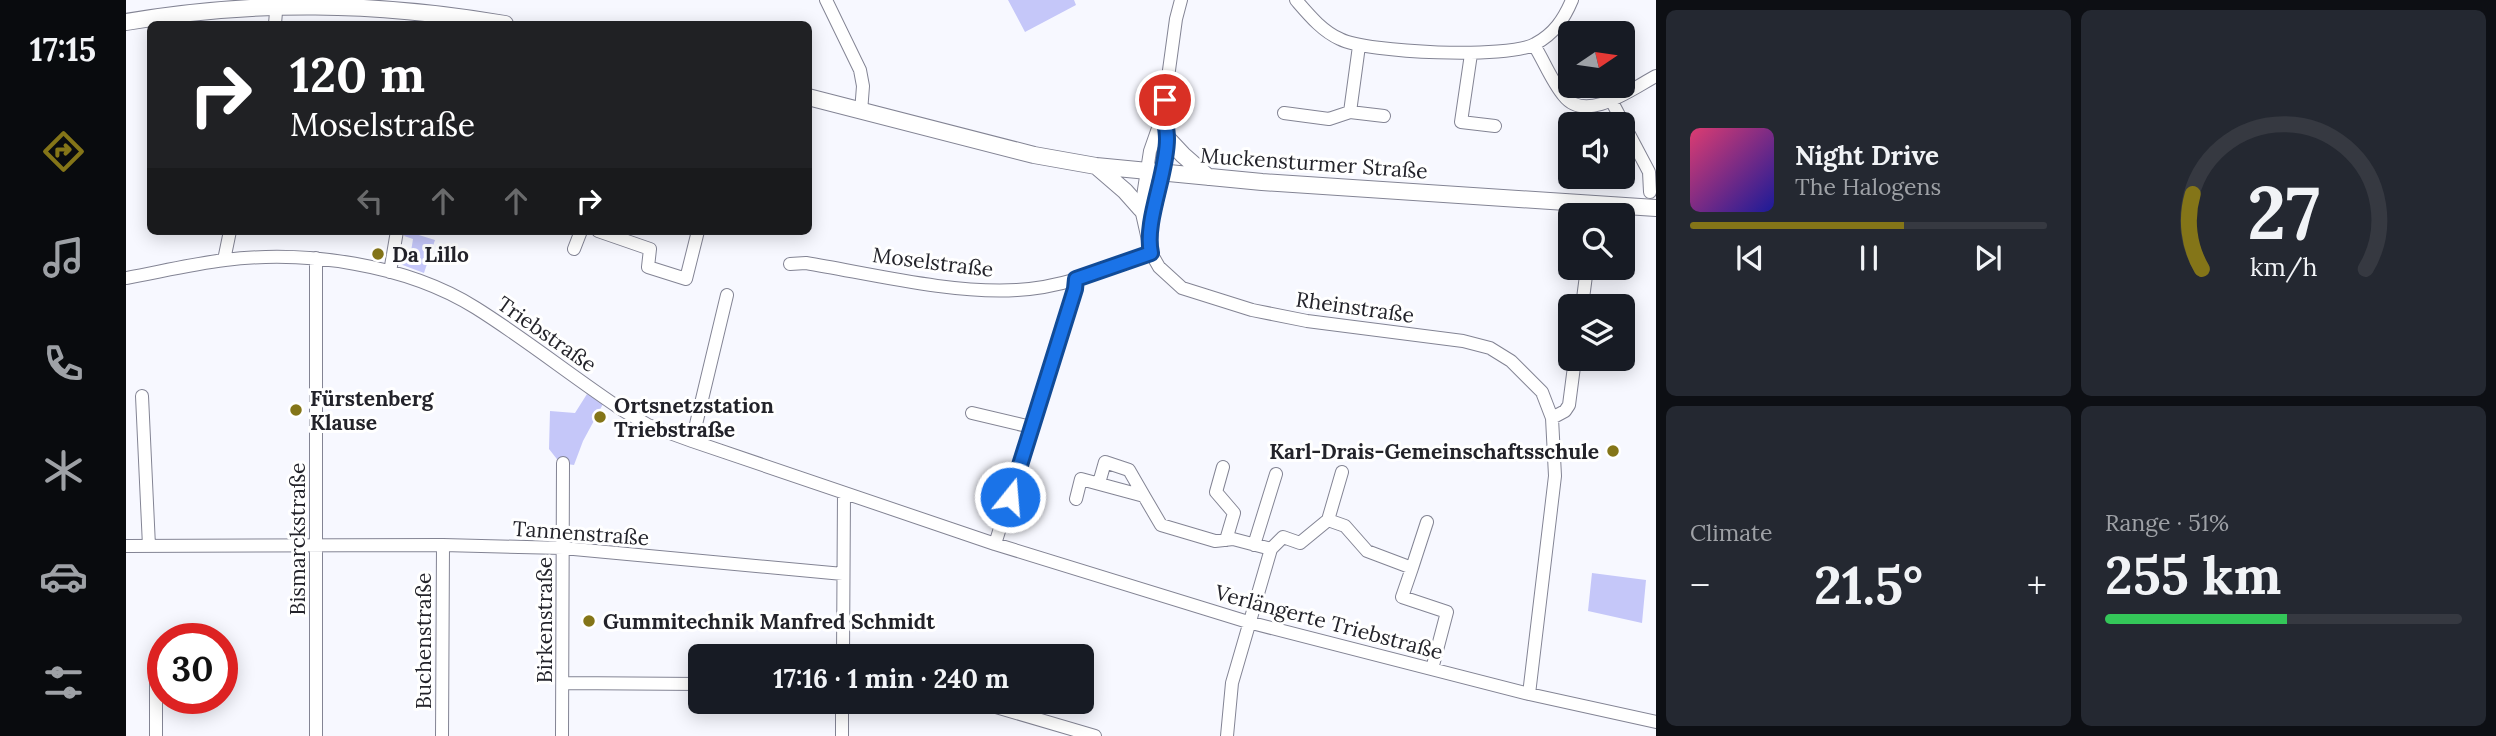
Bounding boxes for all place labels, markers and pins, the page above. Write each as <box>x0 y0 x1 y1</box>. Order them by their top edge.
pin <box>1135 70 1195 130</box>
place label: Da Lillo <box>392 241 469 268</box>
marker: Da Lillo <box>370 246 386 262</box>
place label: Fürstenberg Klause <box>310 385 435 436</box>
place label: Ortsnetzstation Triebstraße <box>614 392 774 443</box>
marker: Fürstenberg Klause <box>288 402 304 418</box>
marker: Ortsnetzstation Triebstraße <box>592 409 608 425</box>
place label: Karl-Drais-Gemeinschaftsschule <box>1269 438 1599 465</box>
marker: Karl-Drais-Gemeinschaftsschule <box>1605 443 1621 459</box>
place label: Gummitechnik Manfred Schmidt <box>603 608 935 635</box>
marker: Gummitechnik Manfred Schmidt <box>581 613 597 629</box>

